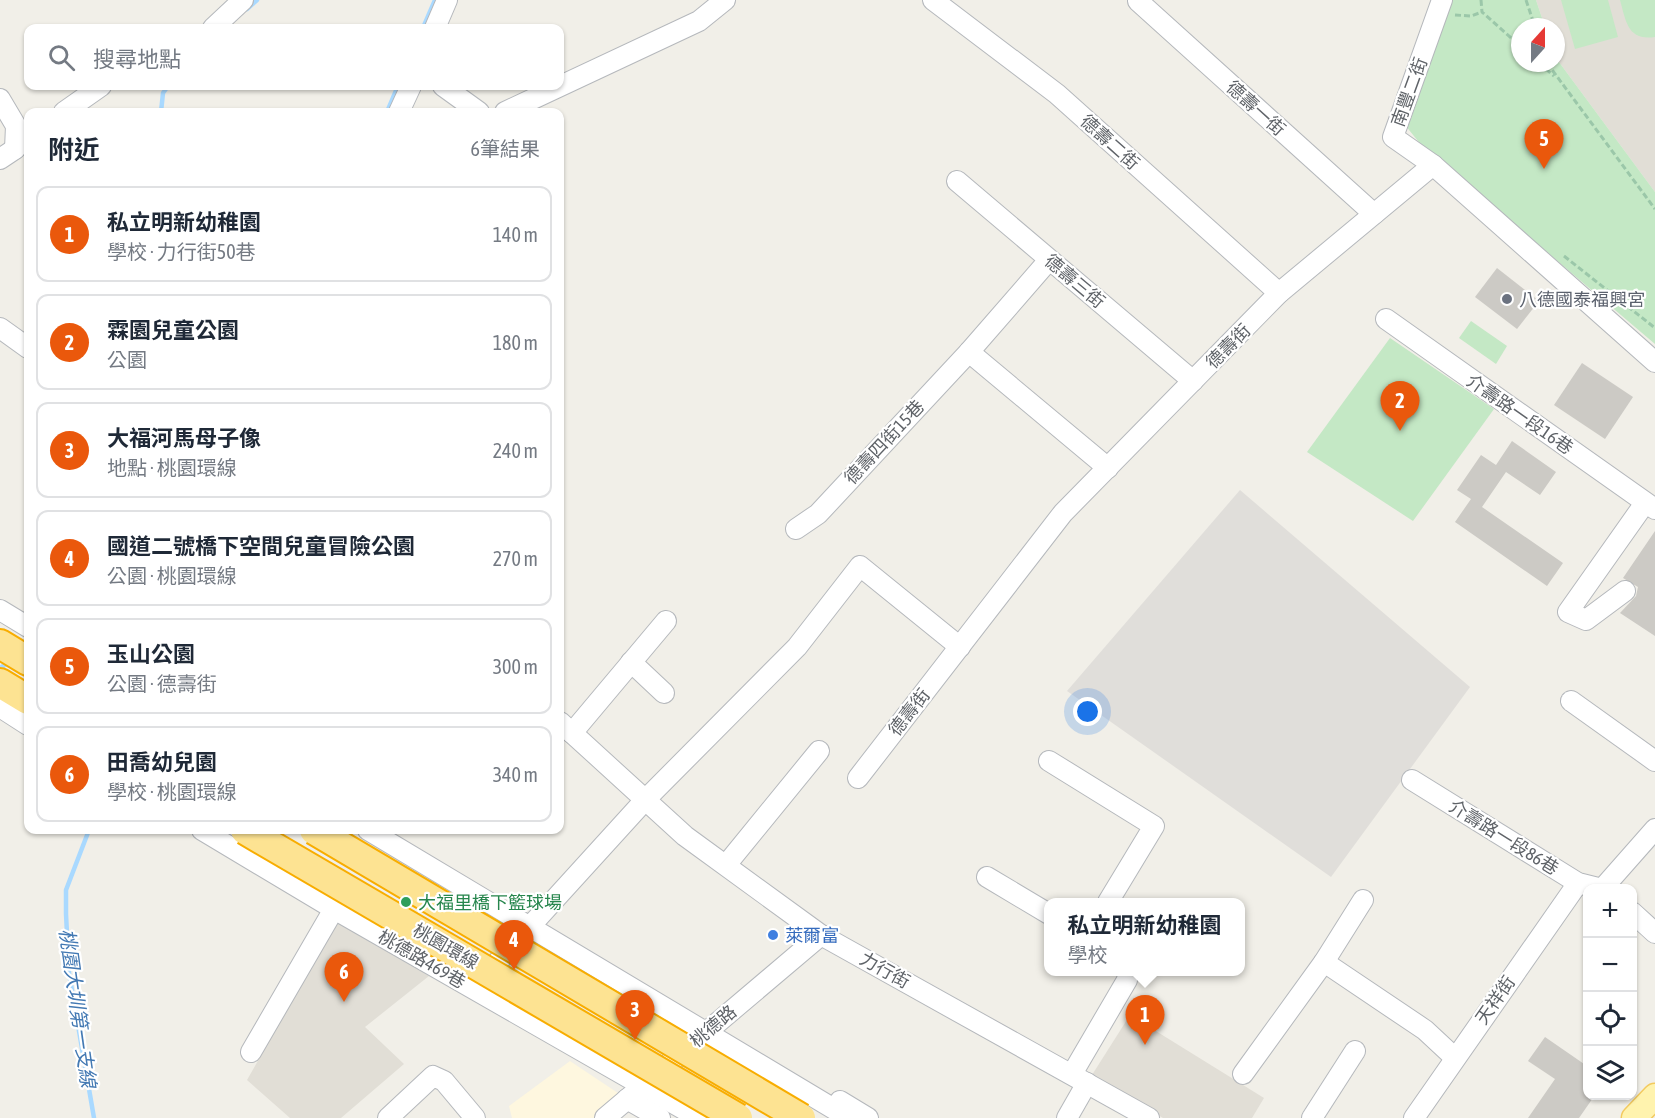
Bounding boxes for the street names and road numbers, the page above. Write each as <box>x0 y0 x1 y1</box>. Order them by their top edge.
street label: 南豐二街 <box>1387 55 1431 129</box>
street label: 德壽一街 <box>1222 76 1290 140</box>
street label: 德壽二街 <box>1076 110 1144 174</box>
street label: 德壽三街 <box>1041 250 1109 312</box>
street label: 德壽街 <box>1201 319 1255 373</box>
street label: 介壽路一段16巷 <box>1463 370 1577 458</box>
street label: 德壽四街15巷 <box>840 396 928 488</box>
street label: 德壽街 <box>884 684 934 740</box>
street label: 介壽路一段86巷 <box>1445 795 1563 879</box>
street label: 桃園環線 <box>410 919 482 973</box>
street label: 桃德路469巷 <box>375 926 469 992</box>
street label: 力行街 <box>856 948 914 992</box>
street label: 天祥街 <box>1471 972 1519 1028</box>
street label: 桃德路 <box>686 1001 740 1051</box>

